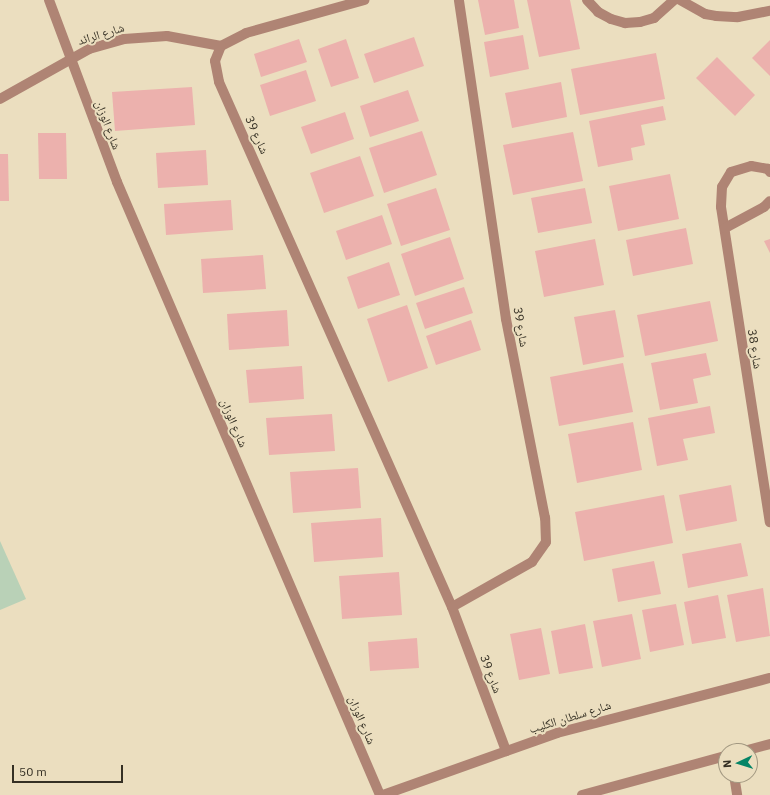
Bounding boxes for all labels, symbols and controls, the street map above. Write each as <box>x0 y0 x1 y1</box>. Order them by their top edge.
street label: شارع الرائد <box>76 20 126 48</box>
street label: شارع الوزان <box>92 99 124 151</box>
street label: شارع 39 <box>242 114 272 156</box>
street label: شارع 39 <box>510 306 532 348</box>
street label: شارع 38 <box>745 328 765 370</box>
street label: شارع الوزان <box>217 397 251 449</box>
street label: شارع 39 <box>477 653 505 695</box>
street label: شارع الوزان <box>345 694 379 746</box>
street label: شارع سلطان الكليب <box>527 698 613 736</box>
north arrow <box>718 743 758 783</box>
scale bar <box>14 757 125 783</box>
text: N <box>720 759 734 768</box>
text: 50 m <box>19 764 47 779</box>

